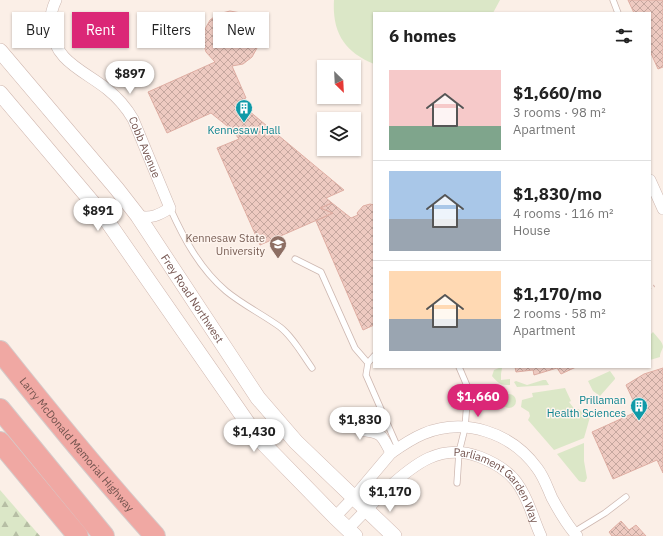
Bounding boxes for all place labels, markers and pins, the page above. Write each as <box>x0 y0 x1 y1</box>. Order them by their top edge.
pin: $897 <box>106 61 154 95</box>
building icon: Kennesaw Hall <box>234 98 254 123</box>
place label: Kennesaw Hall <box>207 123 281 137</box>
pin: $891 <box>74 198 122 232</box>
place label: Kennesaw State University <box>186 231 265 258</box>
school or university icon: Kennesaw State University <box>268 234 288 259</box>
pin: $1,660 <box>445 384 511 418</box>
place label: Prillaman Health Sciences <box>547 393 626 420</box>
building icon: Prillaman Health Sciences <box>629 396 649 421</box>
pin: $1,830 <box>327 407 393 441</box>
pin: $1,430 <box>221 419 287 453</box>
pin: $1,170 <box>357 479 423 513</box>

